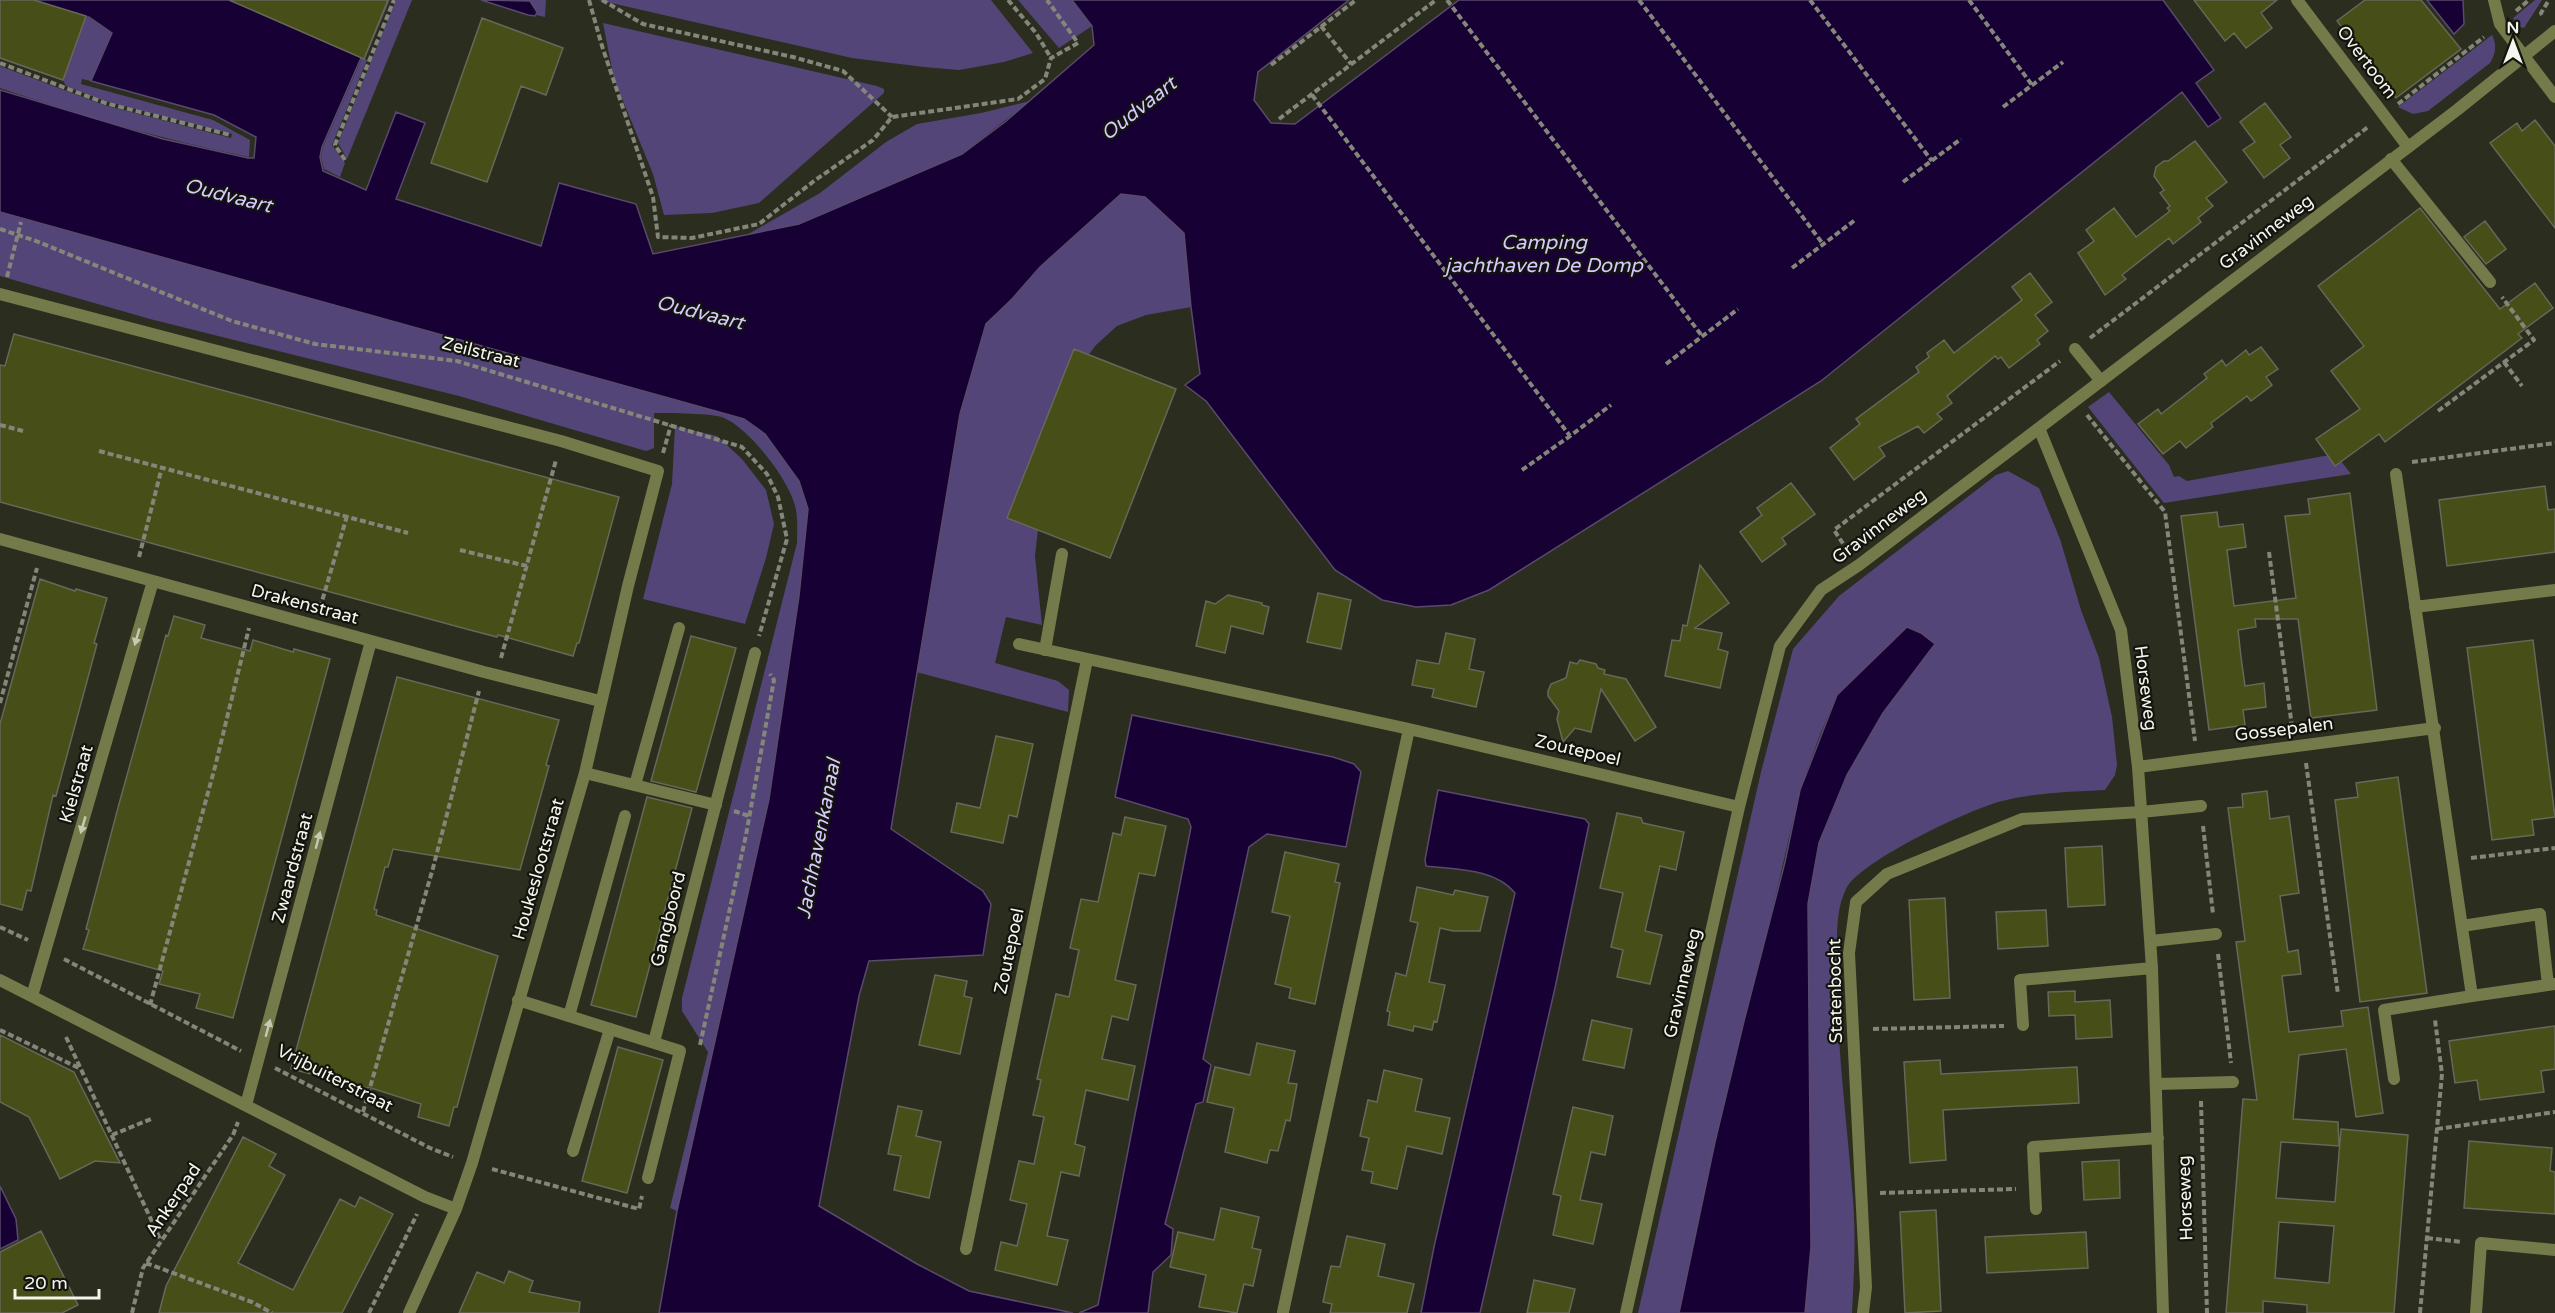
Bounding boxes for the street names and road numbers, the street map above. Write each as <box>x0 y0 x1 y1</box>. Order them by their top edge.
street label: Overtoom <box>2332 21 2402 103</box>
street label: Gravinneweg <box>2215 189 2317 275</box>
street label: Zeilstraat <box>440 332 523 372</box>
street label: Gravinneweg <box>1828 483 1930 569</box>
street label: Drakenstraat <box>249 579 361 629</box>
street label: Horseweg <box>2130 644 2162 732</box>
street label: Gossepalen <box>2233 712 2335 746</box>
street label: Zoutepoel <box>1533 729 1623 771</box>
street label: Kielstraat <box>54 742 98 826</box>
street label: Houkeslootstraat <box>507 796 569 942</box>
street label: Zwaardstraat <box>267 810 317 925</box>
street label: Gangboord <box>646 869 690 969</box>
street label: Zoutepoel <box>989 906 1029 996</box>
street label: Gravinneweg <box>1659 926 1705 1040</box>
street label: Statenbocht <box>1823 938 1847 1044</box>
street label: Vrijbuiterstraat <box>273 1039 397 1117</box>
street label: Horseweg <box>2173 1155 2197 1241</box>
street label: Ankerpad <box>140 1159 206 1241</box>

